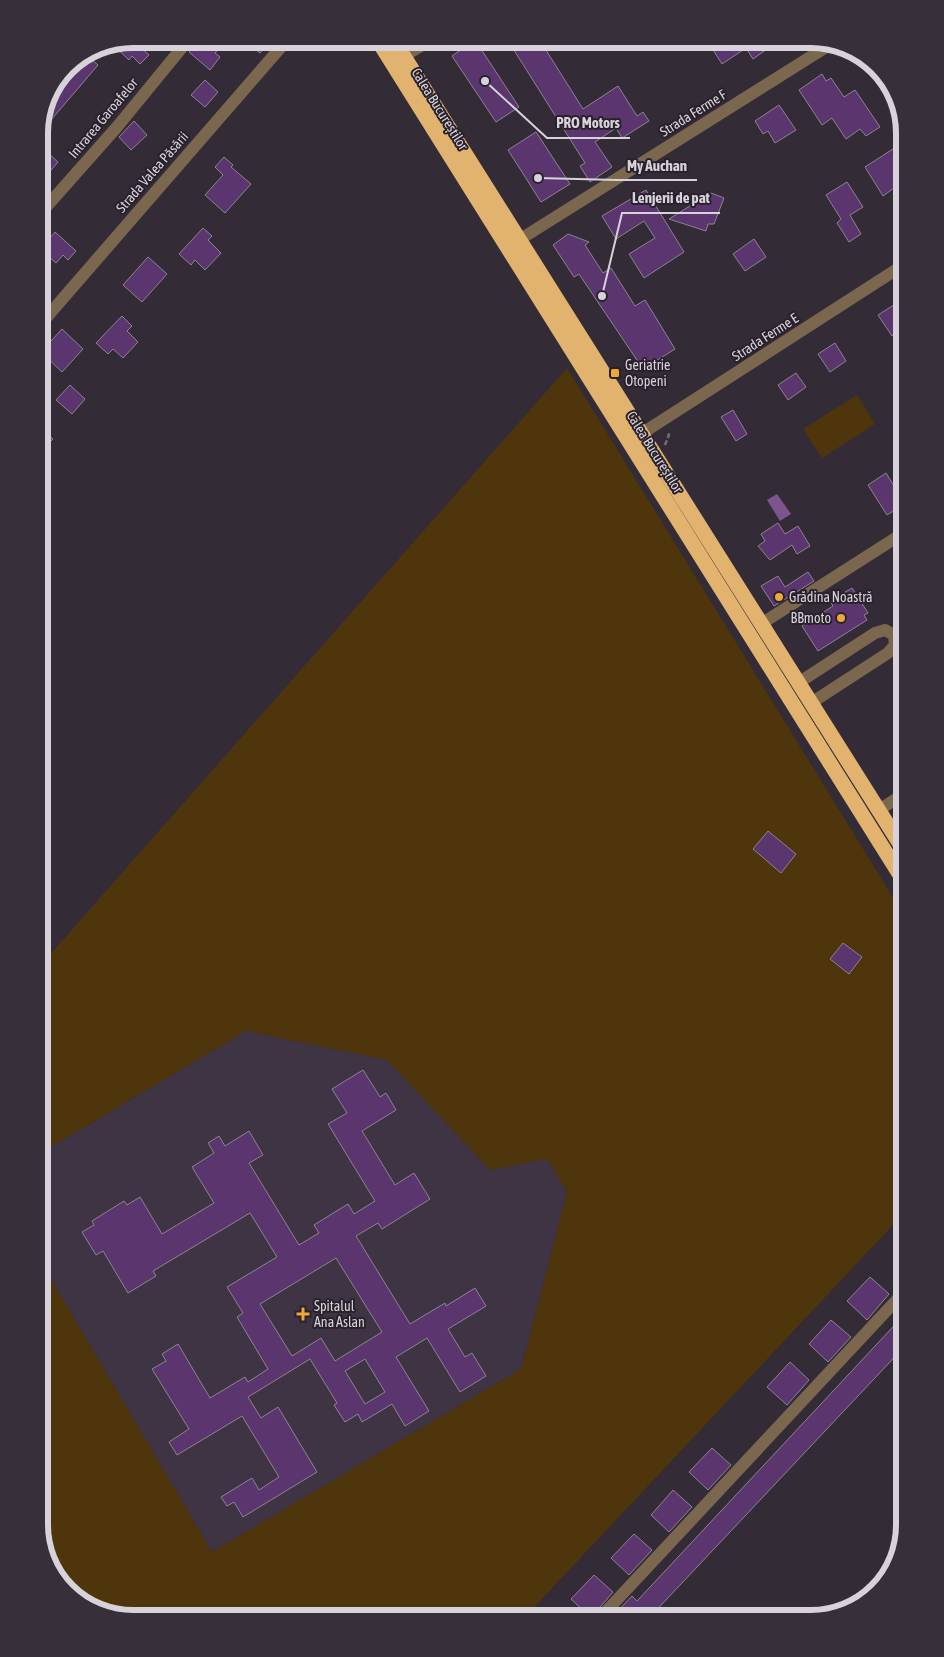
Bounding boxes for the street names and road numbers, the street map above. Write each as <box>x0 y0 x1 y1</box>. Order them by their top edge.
street label: Calea Bucureștilor <box>408 65 472 154</box>
street label: Intrarea Garoafelor <box>65 74 142 161</box>
street label: Strada Ferme F <box>657 86 729 140</box>
street label: Strada Valea Păsării <box>113 128 191 216</box>
street label: Strada Ferme E <box>729 310 801 364</box>
street label: Calea Bucureștilor <box>623 408 687 497</box>

